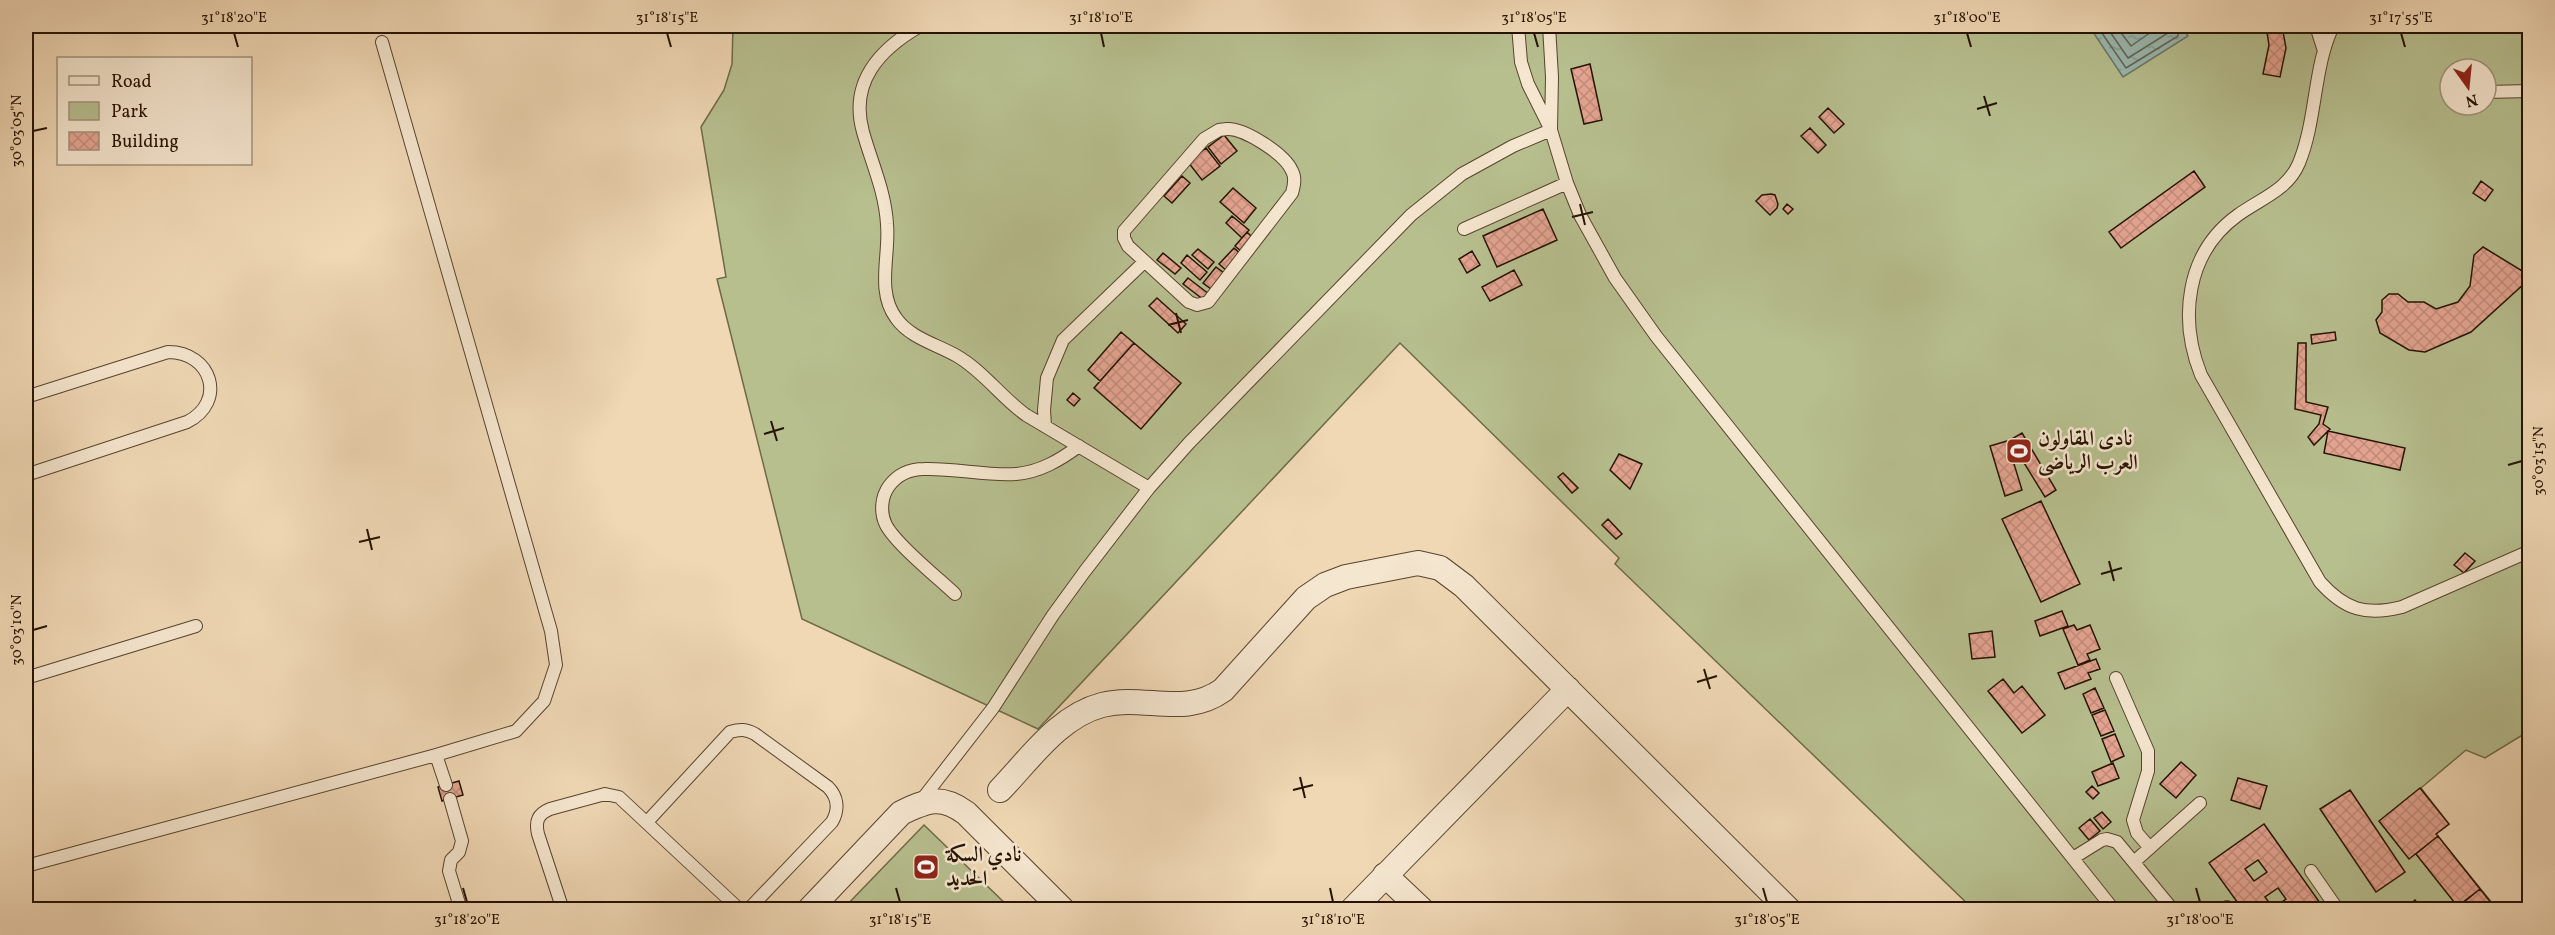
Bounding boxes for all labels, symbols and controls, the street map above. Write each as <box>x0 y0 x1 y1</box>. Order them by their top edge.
text: 31°18'20"E <box>201 8 267 29</box>
text: 31°18'15"E <box>636 8 698 29</box>
text: 31°18'10"E <box>1069 8 1133 29</box>
text: 31°18'05"E <box>1501 8 1567 29</box>
text: 31°18'00"E <box>1933 8 2001 29</box>
text: 31°17'55"E <box>2369 8 2433 29</box>
legend <box>57 57 252 165</box>
north arrow <box>2438 57 2498 117</box>
text: Road <box>111 70 152 95</box>
text: N <box>2463 87 2480 112</box>
text: 30°03'05"N <box>7 95 28 167</box>
text: Park <box>111 100 148 125</box>
text: Building <box>111 130 179 155</box>
place label: نادى المقاولون العرب الرياضى <box>2038 425 2138 478</box>
text: 30°03'15"N <box>2529 426 2550 496</box>
sports icon: نادى المقاولون العرب الرياضى <box>2004 436 2034 466</box>
text: 30°03'10"N <box>7 594 28 666</box>
place label: نادي السكة الحديد <box>944 841 1021 894</box>
sports icon: نادي السكة الحديد <box>911 852 941 882</box>
text: 31°18'20"E <box>434 910 500 931</box>
text: 31°18'15"E <box>869 910 931 931</box>
text: 31°18'10"E <box>1301 910 1365 931</box>
text: 31°18'05"E <box>1734 910 1800 931</box>
text: 31°18'00"E <box>2166 910 2234 931</box>

